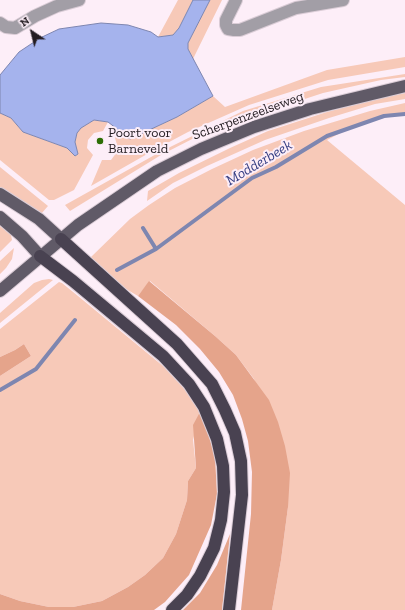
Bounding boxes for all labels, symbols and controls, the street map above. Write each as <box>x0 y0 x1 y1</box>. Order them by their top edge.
north arrow <box>12 12 52 52</box>
text: N <box>18 14 32 29</box>
street label: Scherpenzeelseweg <box>190 88 306 144</box>
place label: Poort voor Barneveld <box>108 125 171 158</box>
marker: Poort voor Barneveld <box>95 136 105 146</box>
water label: Modderbeek <box>223 136 295 190</box>

